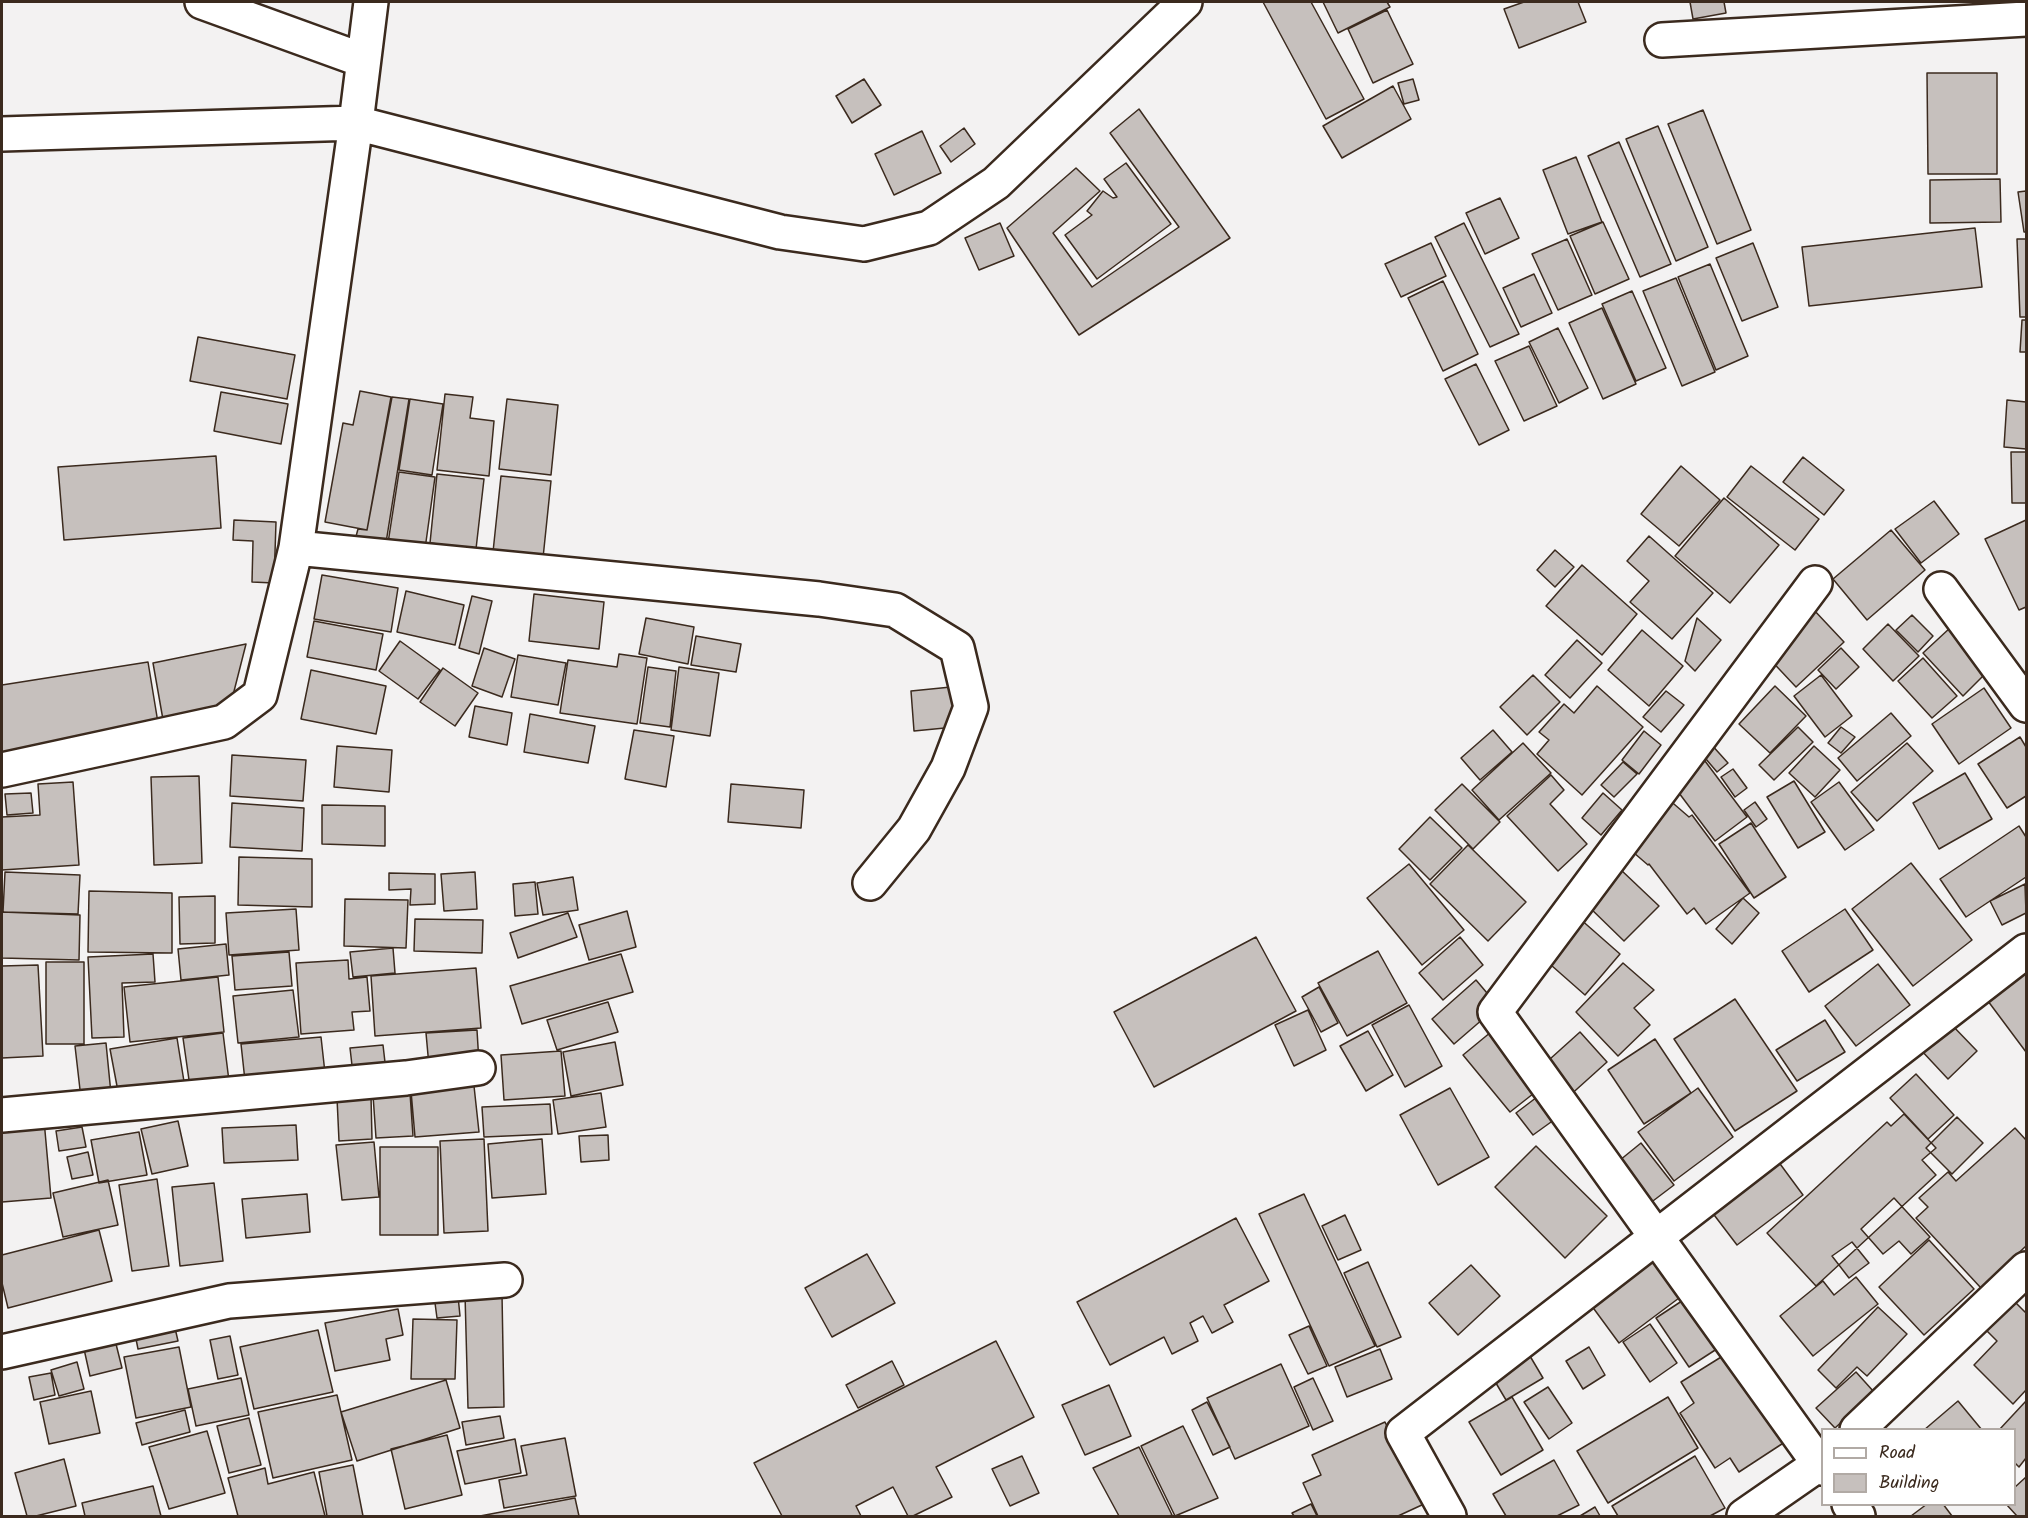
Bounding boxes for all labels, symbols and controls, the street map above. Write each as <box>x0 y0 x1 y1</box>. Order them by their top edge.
legend <box>1821 1428 2016 1506</box>
text: Road <box>1879 1439 1915 1468</box>
text: Building <box>1879 1469 1939 1498</box>

